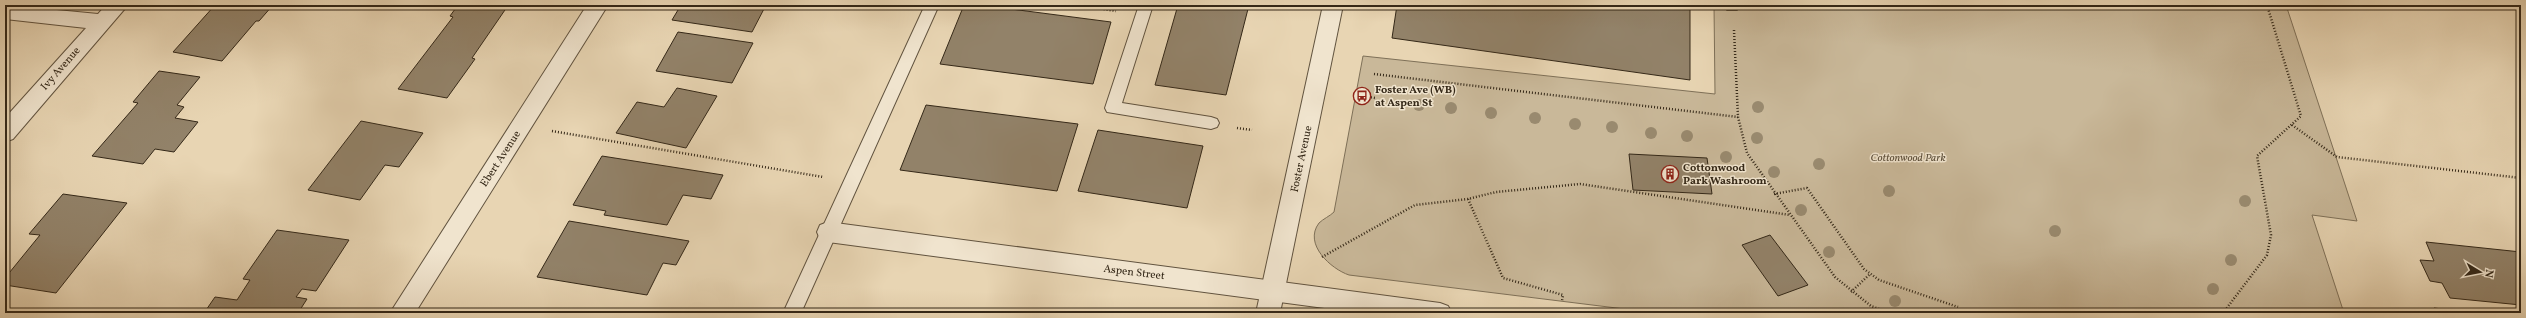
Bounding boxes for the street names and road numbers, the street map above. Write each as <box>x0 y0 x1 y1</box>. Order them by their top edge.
street label: Ivy Avenue <box>38 44 84 94</box>
street label: Foster Avenue <box>1288 124 1316 194</box>
street label: Ebert Avenue <box>477 128 525 190</box>
street label: Aspen Street <box>1103 262 1166 284</box>

